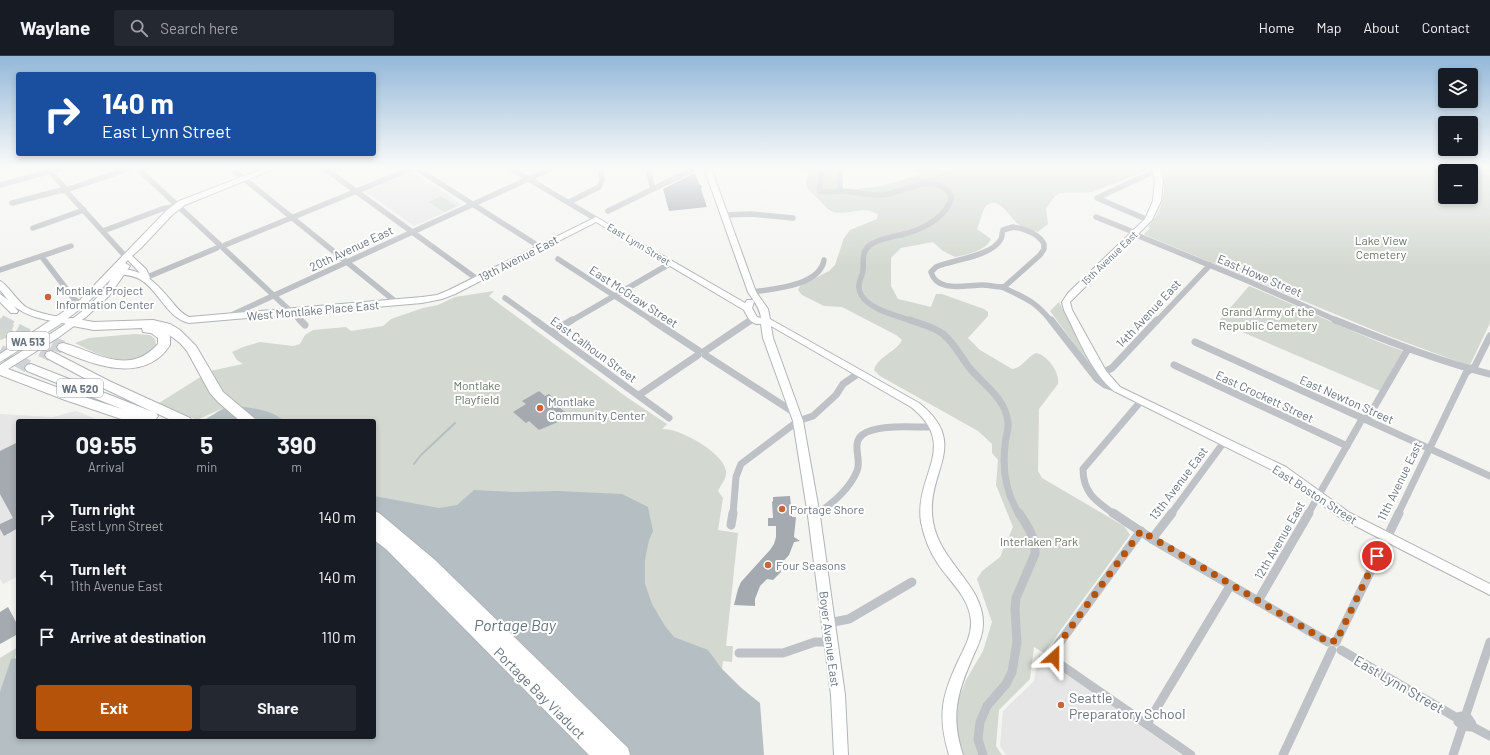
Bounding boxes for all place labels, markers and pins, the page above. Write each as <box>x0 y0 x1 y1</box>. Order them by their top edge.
place label: Montlake Project Information Center <box>56 283 155 311</box>
marker: Montlake Project Information Center <box>43 292 53 302</box>
place label: Montlake Community Center <box>548 394 646 422</box>
marker: Montlake Community Center <box>535 403 545 413</box>
place label: Portage Shore <box>790 502 864 516</box>
marker: Portage Shore <box>777 504 787 514</box>
pin <box>1360 539 1394 573</box>
place label: Four Seasons <box>776 558 846 572</box>
marker: Four Seasons <box>763 560 773 570</box>
place label: Seattle Preparatory School <box>1069 689 1185 722</box>
marker: Seattle Preparatory School <box>1056 700 1066 710</box>

